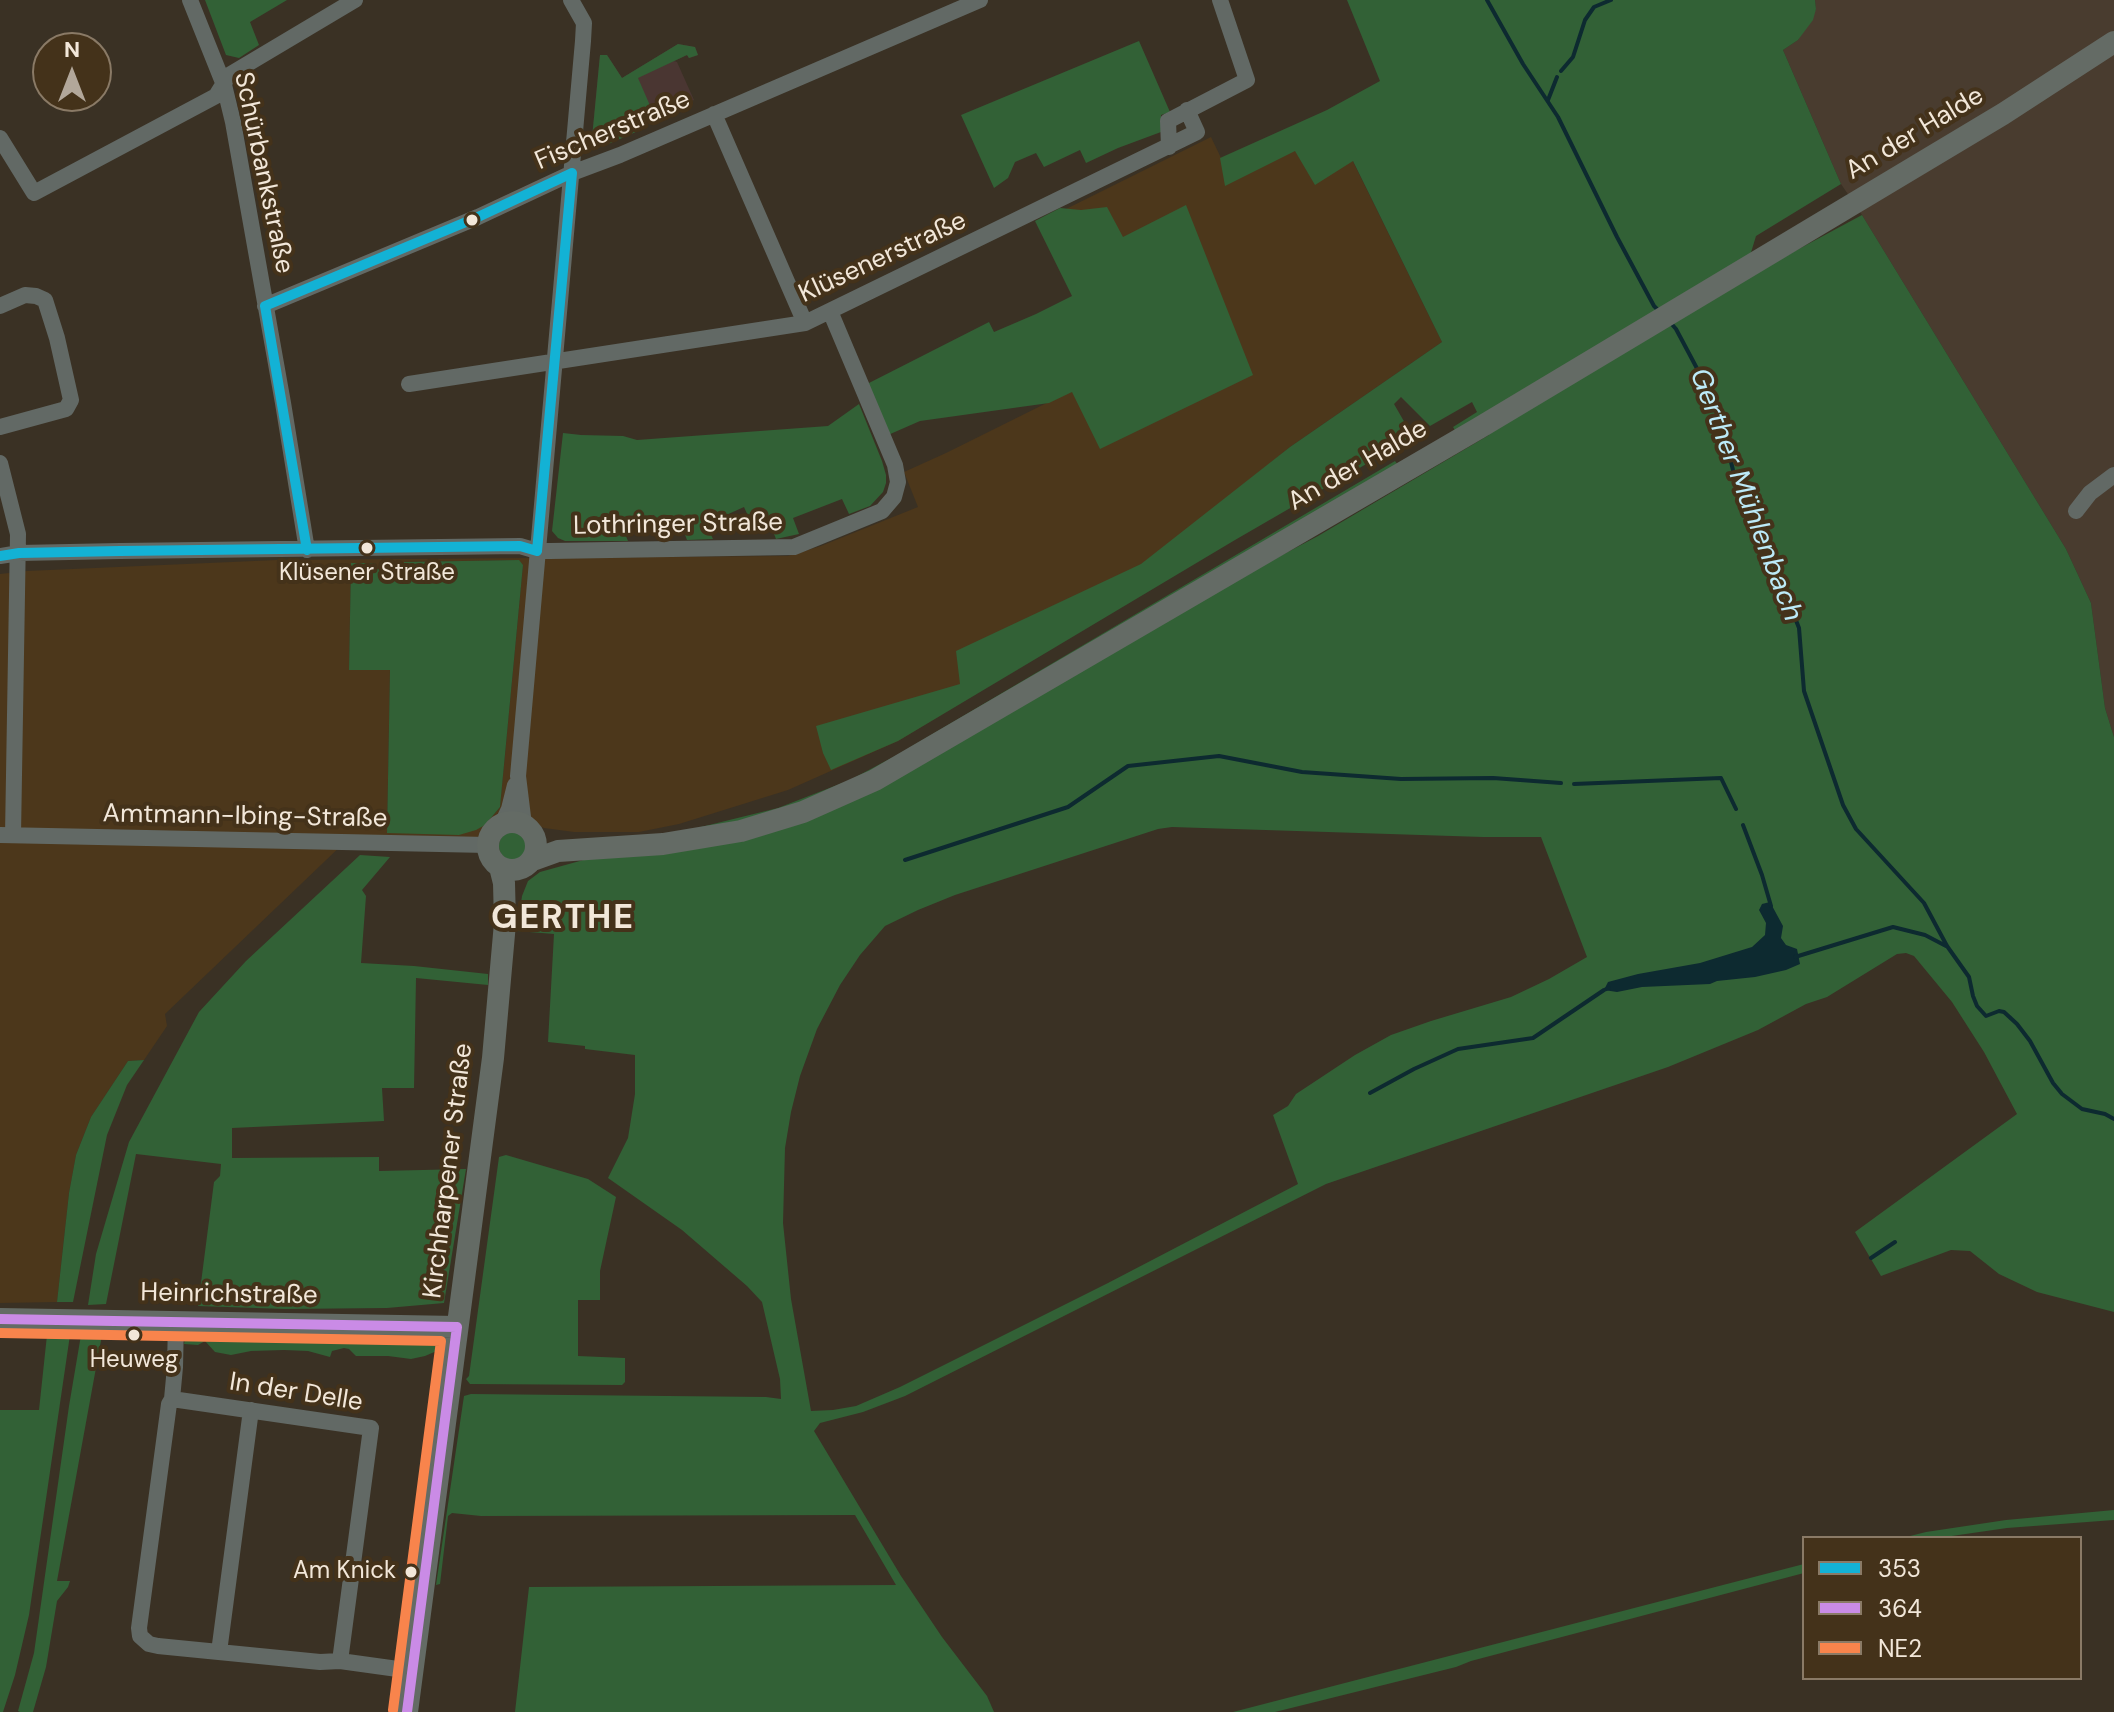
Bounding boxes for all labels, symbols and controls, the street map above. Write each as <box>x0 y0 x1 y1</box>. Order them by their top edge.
north arrow <box>32 32 112 112</box>
text: N <box>64 35 80 64</box>
street label: Schürbankstraße <box>226 69 300 277</box>
street label: An der Halde <box>1840 81 1990 187</box>
street label: Fischerstraße <box>531 84 695 178</box>
street label: Klüsenerstraße <box>794 206 972 310</box>
unlabelled marker <box>464 212 480 228</box>
water label: Gerther Mühlenbach <box>1681 364 1809 626</box>
street label: An der Halde <box>1283 414 1433 518</box>
street label: Lothringer Straße <box>573 508 783 542</box>
marker: Klüsener Straße <box>359 540 375 556</box>
place label: Klüsener Straße <box>279 560 455 588</box>
street label: Amtmann-Ibing-Straße <box>102 799 388 835</box>
district label: GERTHE <box>491 899 635 939</box>
street label: Kirchharpener Straße <box>418 1042 480 1300</box>
street label: Heinrichstraße <box>140 1278 318 1312</box>
marker: Heuweg <box>126 1327 142 1343</box>
place label: Heuweg <box>90 1347 178 1375</box>
street label: In der Delle <box>227 1367 365 1419</box>
legend <box>1802 1536 2082 1680</box>
text: 353 <box>1878 1553 1921 1584</box>
place label: Am Knick <box>293 1558 396 1586</box>
marker: Am Knick <box>403 1564 419 1580</box>
text: 364 <box>1878 1593 1922 1624</box>
text: NE2 <box>1878 1633 1922 1664</box>

